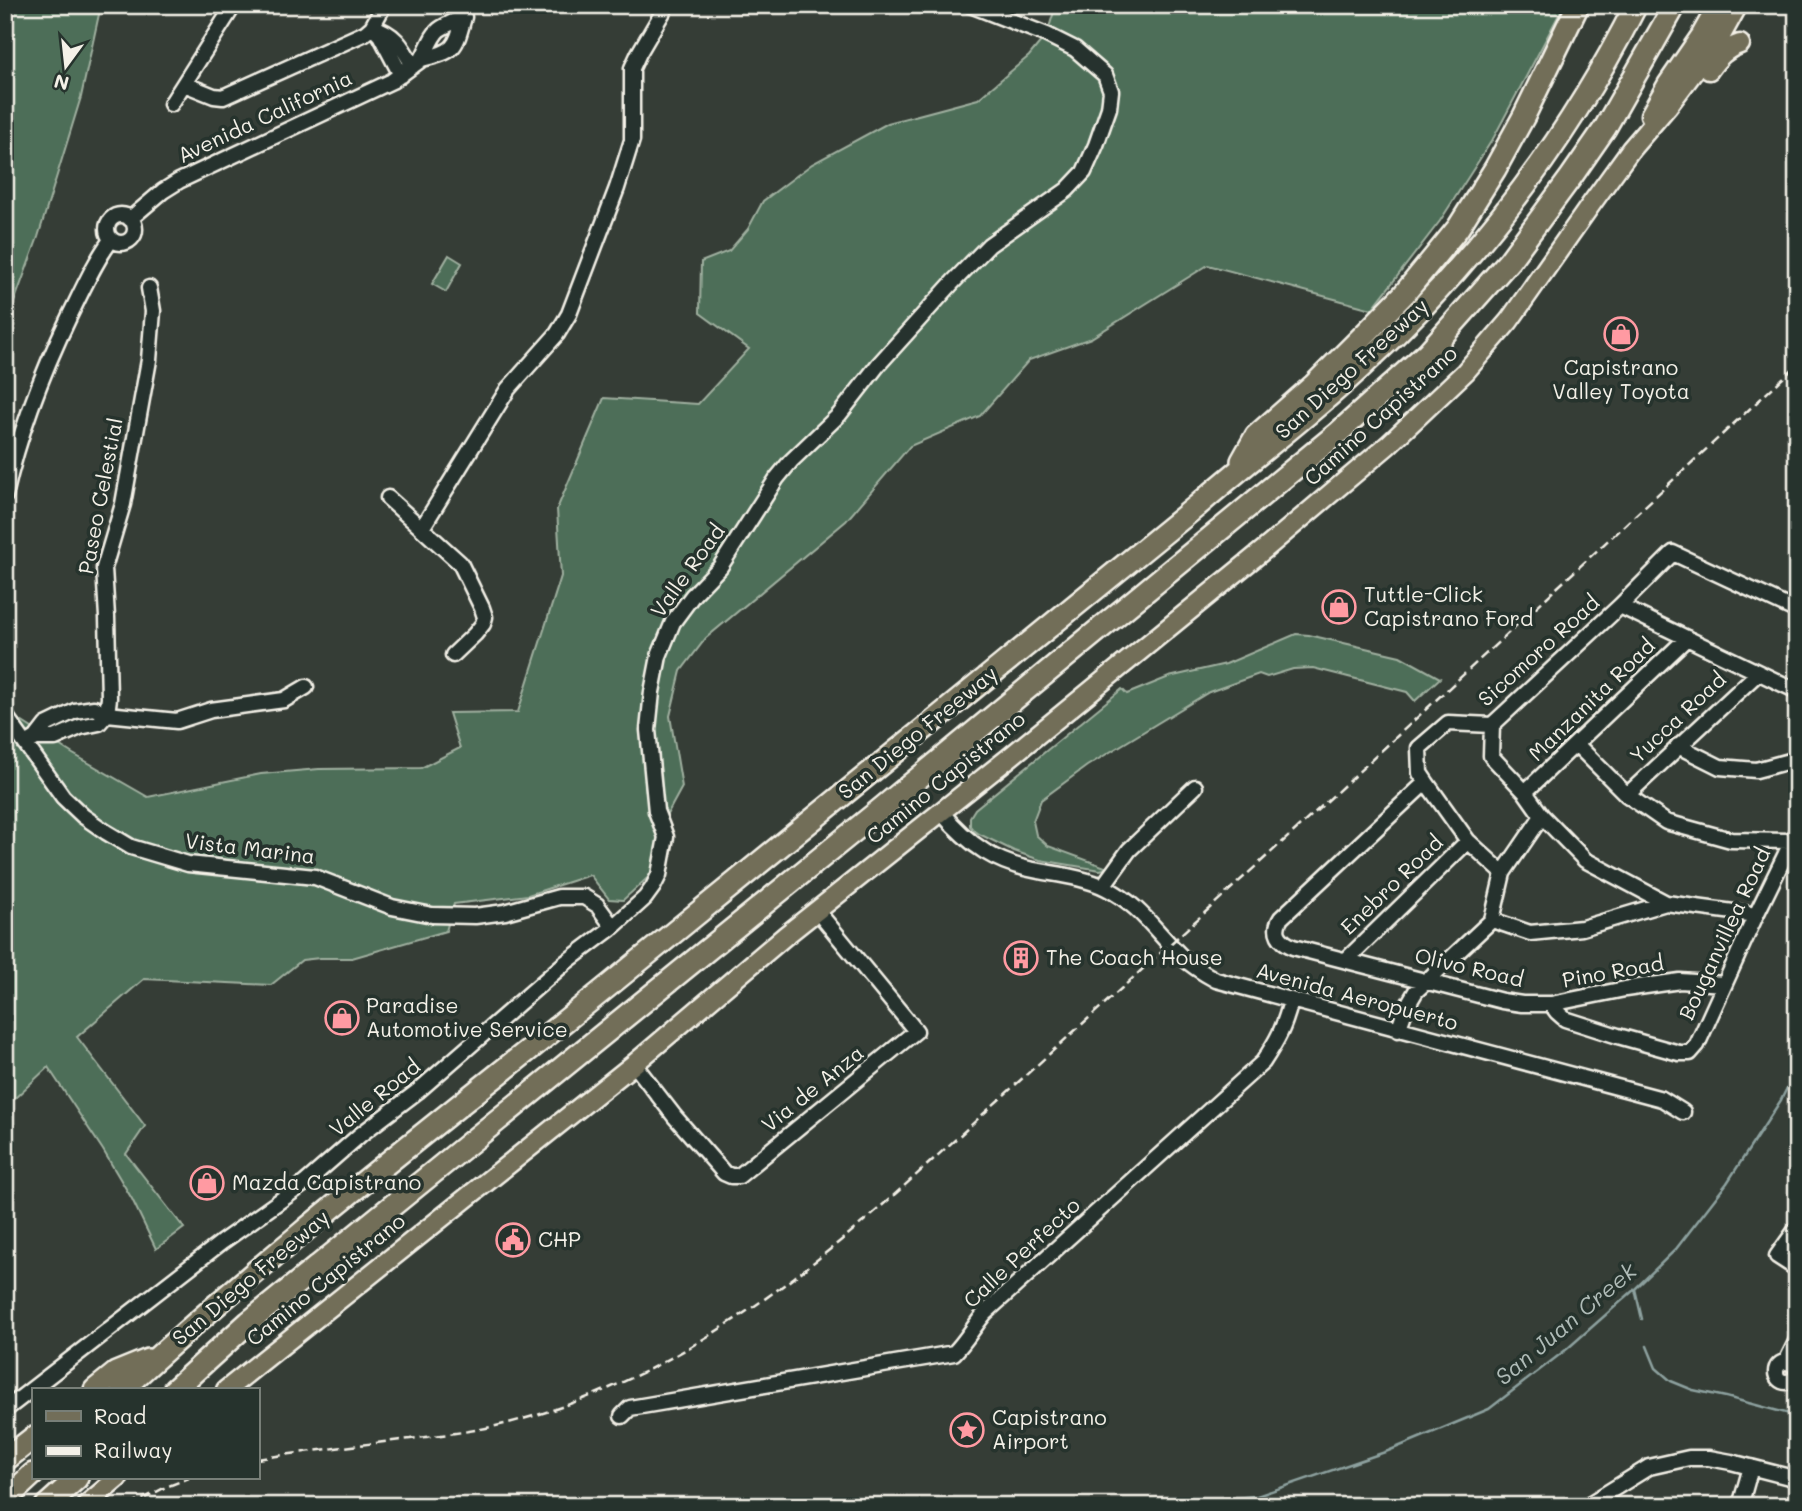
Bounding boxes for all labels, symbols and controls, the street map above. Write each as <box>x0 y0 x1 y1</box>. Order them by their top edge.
north arrow <box>32 32 102 102</box>
street label: Avenida California <box>173 63 356 168</box>
text: N <box>51 69 72 97</box>
street label: San Diego Freeway <box>1269 292 1433 444</box>
shop icon: Capistrano Valley Toyota <box>1602 315 1640 353</box>
street label: Camino Capistrano <box>1298 339 1462 491</box>
place label: Capistrano Valley Toyota <box>1552 353 1690 404</box>
street label: Paseo Celestial <box>71 415 128 576</box>
street label: Valle Road <box>644 518 730 622</box>
place label: Tuttle-Click Capistrano Ford <box>1364 580 1533 631</box>
shop icon: Tuttle-Click Capistrano Ford <box>1320 588 1358 626</box>
street label: Sicomoro Road <box>1472 588 1604 712</box>
street label: Manzanita Road <box>1522 632 1660 766</box>
street label: San Diego Freeway <box>832 659 1002 804</box>
street label: Yucca Road <box>1623 665 1731 768</box>
street label: Camino Capistrano <box>860 704 1030 849</box>
street label: Vista Marina <box>184 826 317 869</box>
street label: Enebro Road <box>1334 828 1448 940</box>
street label: Bouganvillea Road <box>1672 843 1775 1024</box>
building icon: The Coach House <box>1002 939 1040 977</box>
street label: Olivo Road <box>1412 941 1526 992</box>
place label: The Coach House <box>1046 943 1223 970</box>
street label: Pino Road <box>1560 948 1665 993</box>
street label: Avenida Aeropuerto <box>1253 956 1461 1035</box>
place label: Paradise Automotive Service <box>366 991 568 1042</box>
shop icon: Paradise Automotive Service <box>323 999 361 1037</box>
street label: Via de Anza <box>755 1038 869 1137</box>
street label: Valle Road <box>323 1052 425 1142</box>
shop icon: Mazda Capistrano <box>188 1164 226 1202</box>
place label: Mazda Capistrano <box>232 1168 421 1195</box>
street label: Calle Perfecto <box>957 1191 1085 1313</box>
street label: San Diego Freeway <box>166 1203 334 1351</box>
street label: Camino Capistrano <box>240 1206 410 1351</box>
public building icon: CHP <box>494 1221 532 1259</box>
place label: CHP <box>538 1225 581 1252</box>
water label: San Juan Creek <box>1488 1255 1643 1391</box>
legend <box>32 1388 259 1480</box>
text: Road <box>94 1402 146 1429</box>
place label: Capistrano Airport <box>992 1403 1107 1454</box>
place icon: Capistrano Airport <box>948 1411 986 1449</box>
text: Railway <box>94 1436 173 1463</box>

